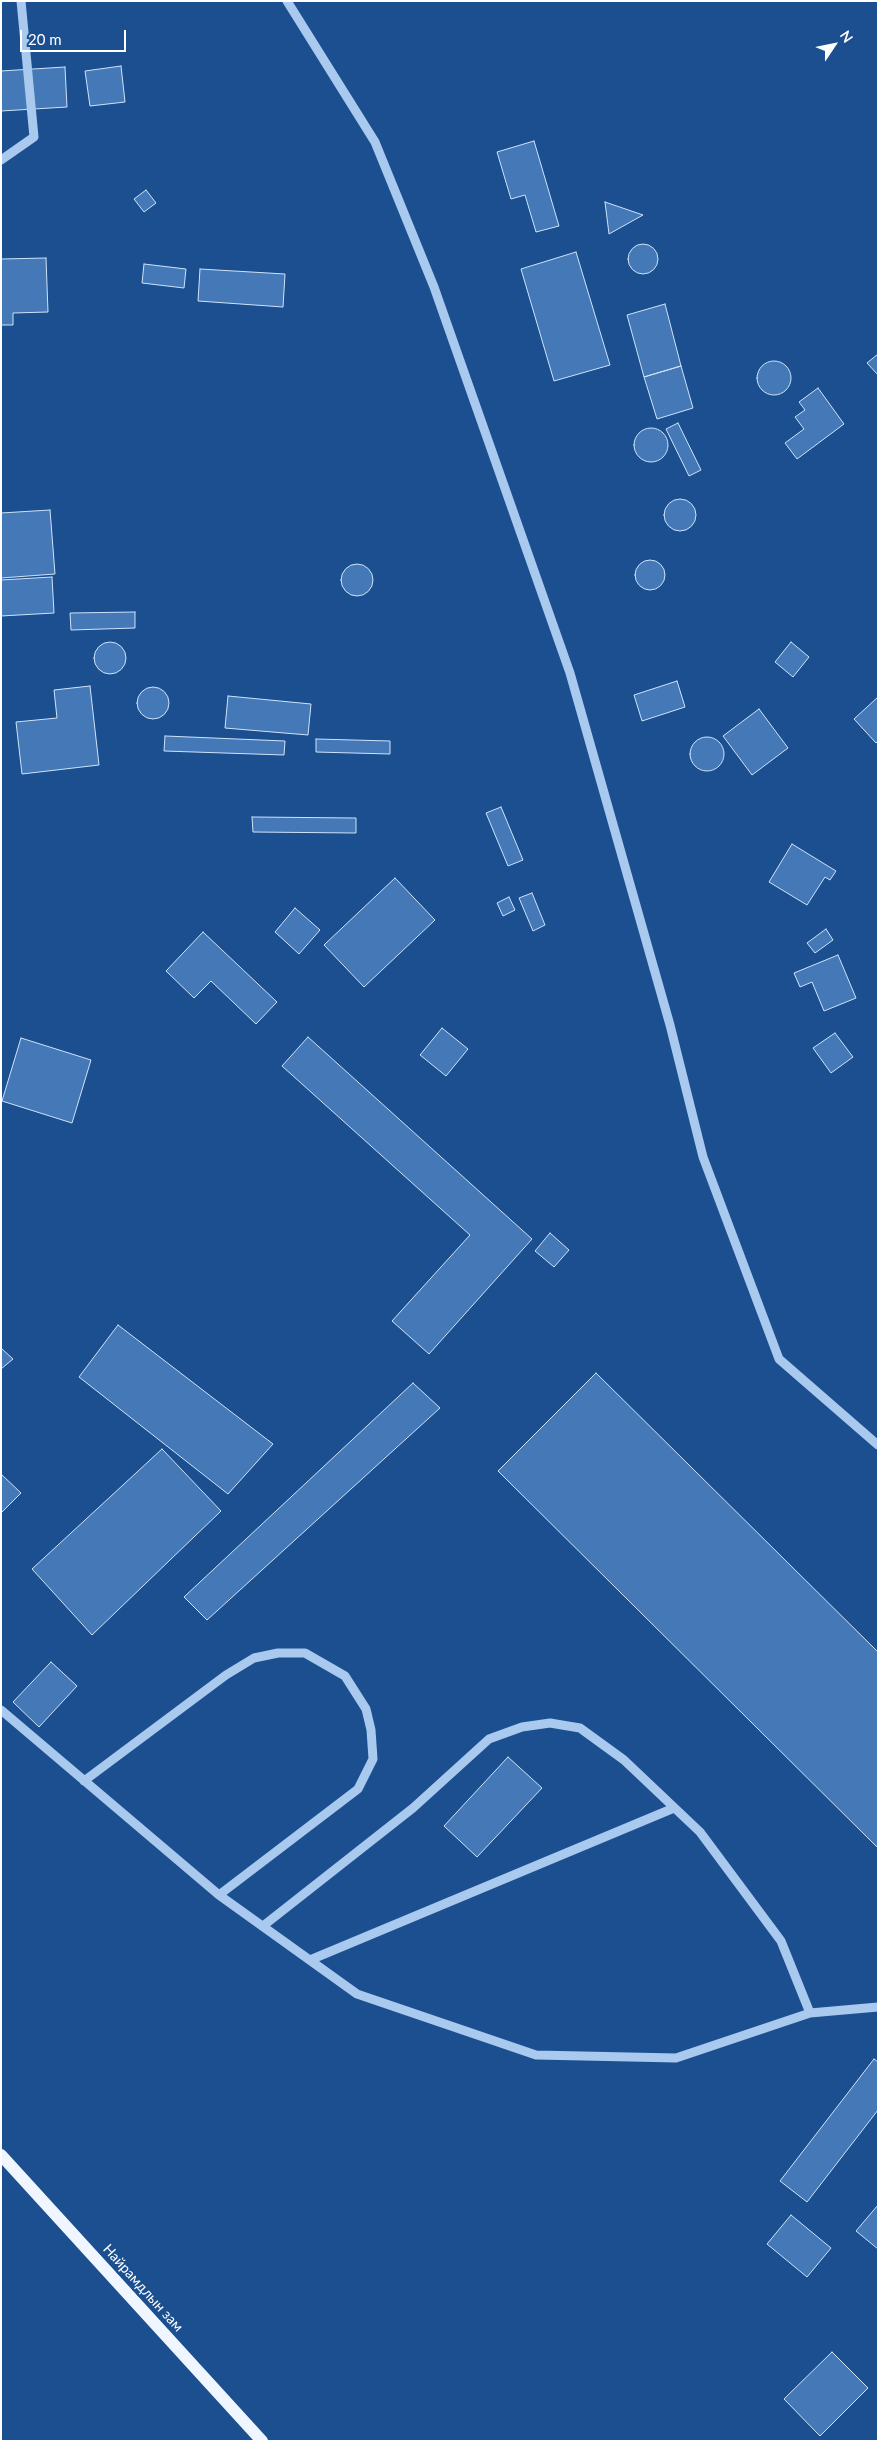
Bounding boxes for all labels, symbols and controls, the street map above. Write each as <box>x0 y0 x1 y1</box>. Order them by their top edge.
scale bar <box>22 20 129 52</box>
north arrow <box>809 20 859 70</box>
text: N <box>837 27 857 46</box>
text: 20 m <box>28 30 62 48</box>
street label: Найрамдлын зам <box>99 2241 187 2335</box>

